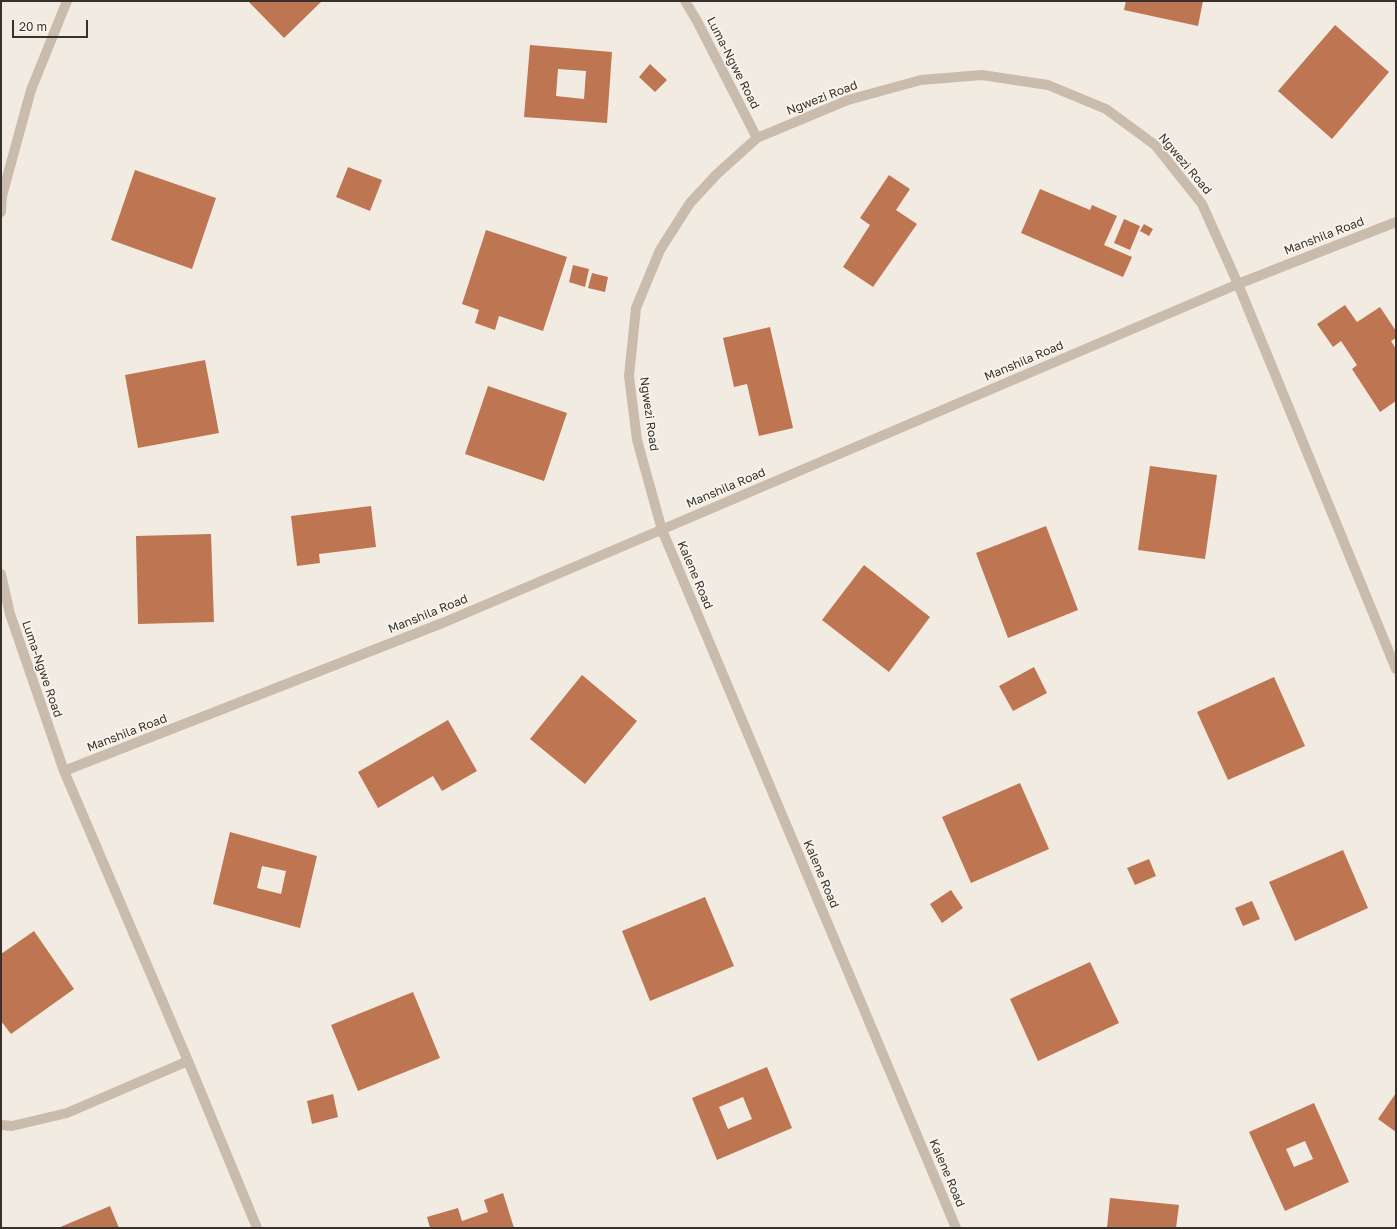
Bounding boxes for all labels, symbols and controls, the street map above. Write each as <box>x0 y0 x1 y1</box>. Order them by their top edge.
scale bar <box>14 12 90 38</box>
street label: Luma-Ngwe Road <box>704 15 762 111</box>
text: 20 m <box>19 19 47 34</box>
street label: Ngwezi Road <box>785 78 859 118</box>
street label: Ngwezi Road <box>1155 131 1215 197</box>
street label: Manshila Road <box>1282 214 1366 258</box>
street label: Manshila Road <box>982 338 1066 384</box>
street label: Ngwezi Road <box>637 376 661 452</box>
street label: Manshila Road <box>684 465 768 511</box>
street label: Kalene Road <box>674 539 716 611</box>
street label: Manshila Road <box>386 592 470 636</box>
street label: Luma-Ngwe Road <box>19 619 65 719</box>
street label: Manshila Road <box>85 711 169 755</box>
street label: Kalene Road <box>800 838 842 910</box>
street label: Kalene Road <box>926 1137 968 1209</box>

